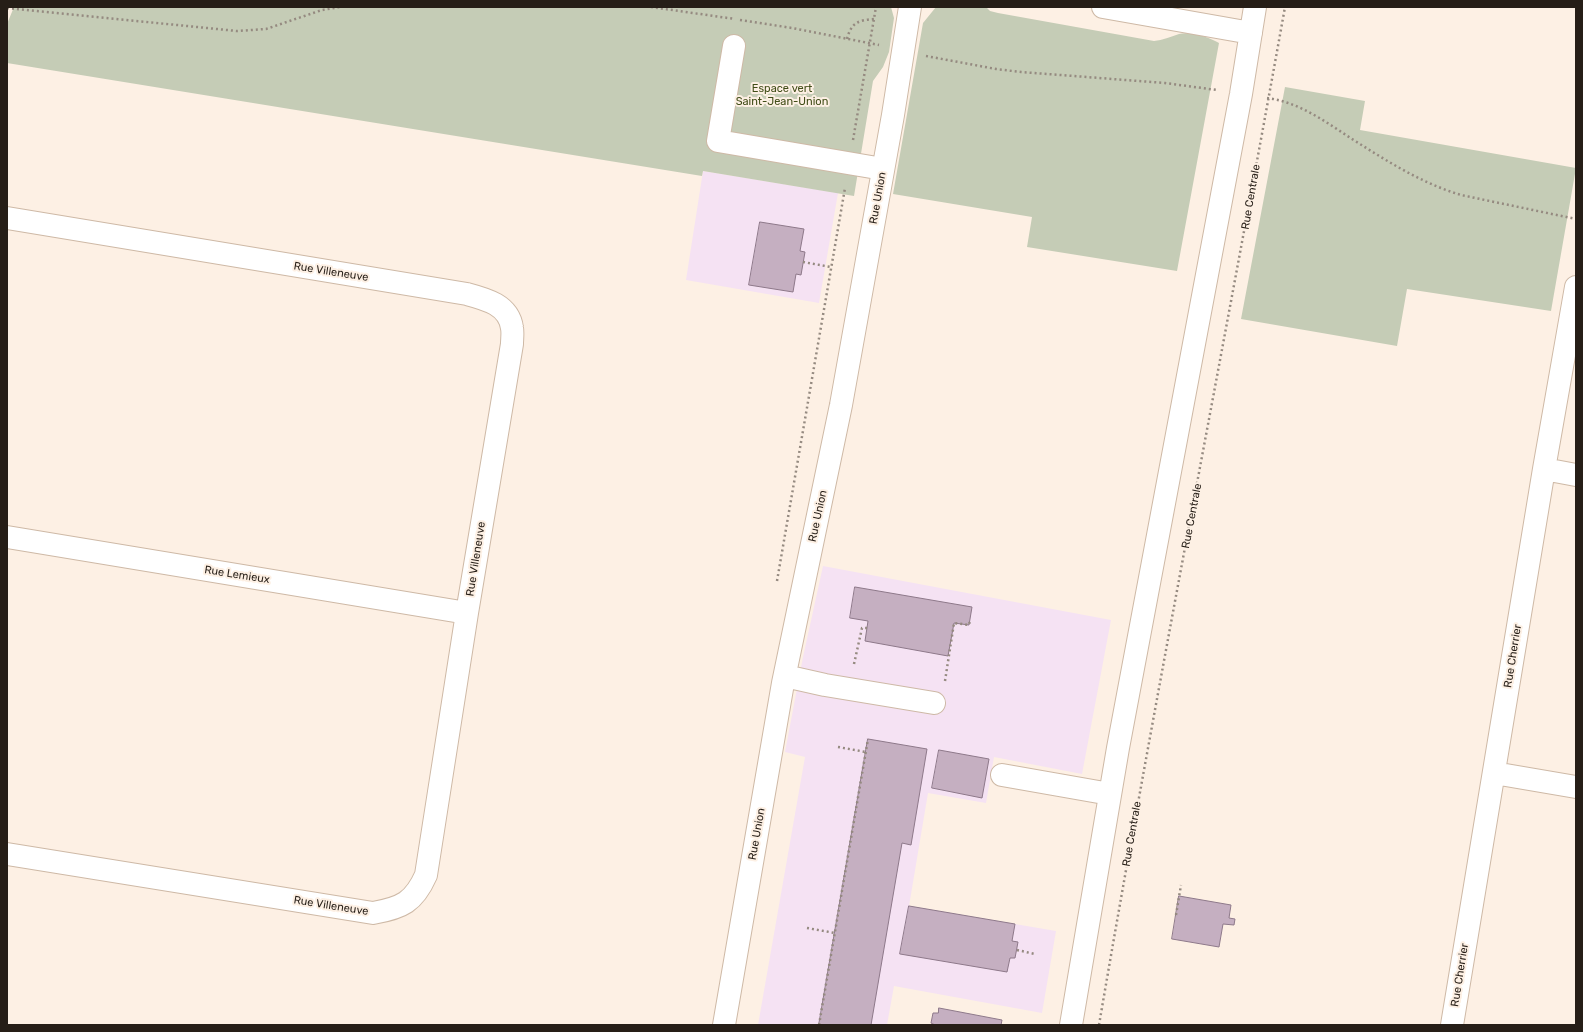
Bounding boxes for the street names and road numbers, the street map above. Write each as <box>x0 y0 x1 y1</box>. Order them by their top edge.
street label: Rue Centrale <box>1239 163 1263 231</box>
street label: Rue Union <box>867 171 889 225</box>
street label: Rue Villeneuve <box>293 260 369 284</box>
street label: Rue Centrale <box>1179 482 1205 550</box>
street label: Rue Union <box>806 489 830 543</box>
street label: Rue Villeneuve <box>464 521 488 597</box>
street label: Rue Lemieux <box>203 563 271 587</box>
street label: Rue Cherrier <box>1501 623 1525 689</box>
street label: Rue Centrale <box>1120 800 1144 868</box>
street label: Rue Union <box>746 807 768 861</box>
street label: Rue Villeneuve <box>293 894 369 918</box>
street label: Rue Cherrier <box>1448 942 1472 1008</box>

